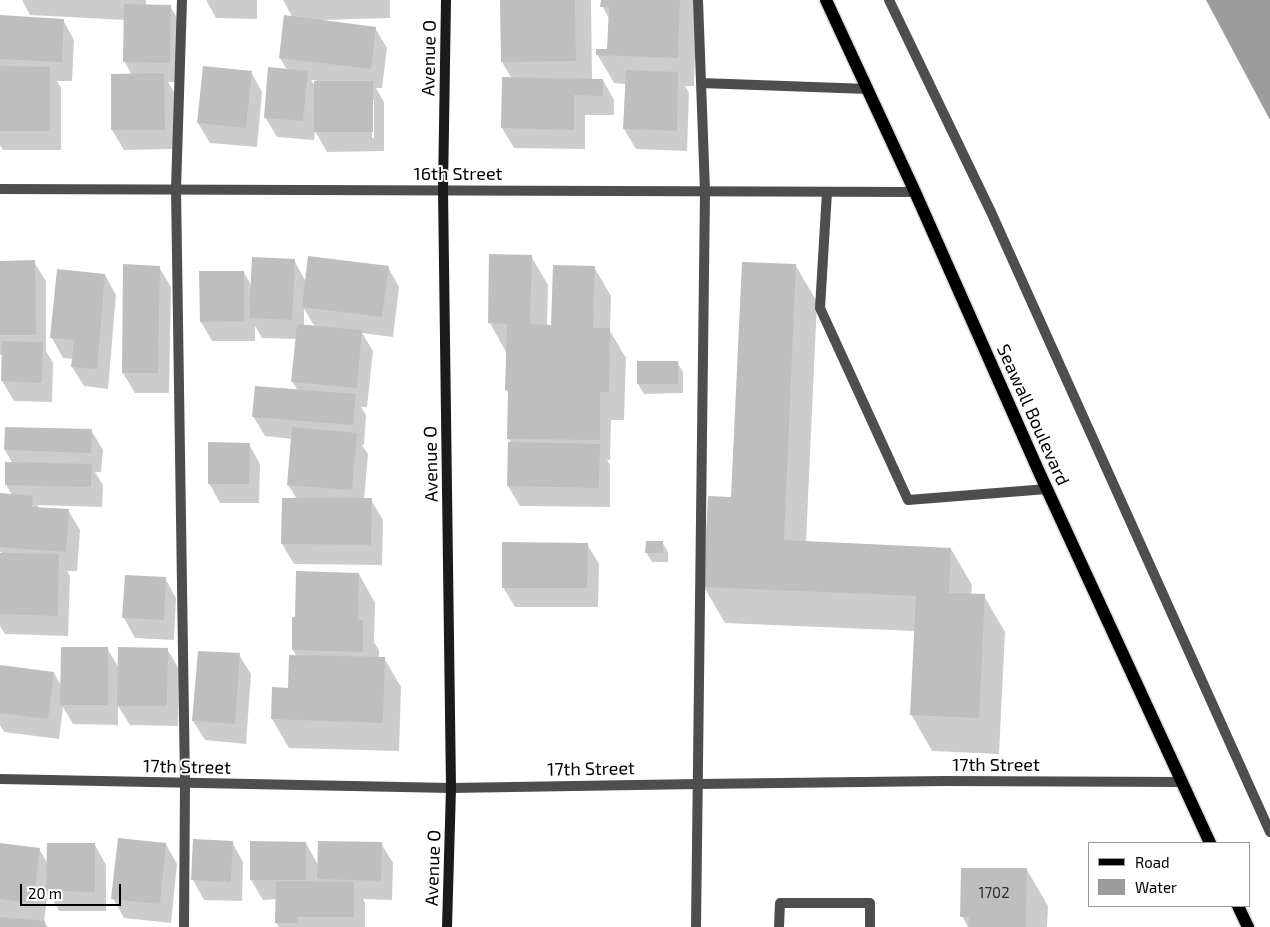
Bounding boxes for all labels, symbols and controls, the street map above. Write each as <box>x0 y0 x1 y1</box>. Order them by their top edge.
street label: Avenue O <box>418 20 440 96</box>
street label: 16th Street <box>414 163 502 185</box>
street label: Seawall Boulevard <box>992 341 1074 489</box>
street label: Avenue O <box>420 426 442 502</box>
street label: 17th Street <box>952 754 1040 776</box>
street label: 17th Street <box>143 755 231 779</box>
street label: 17th Street <box>547 757 635 781</box>
street label: Avenue O <box>421 829 445 907</box>
legend <box>1088 842 1250 907</box>
text: Road <box>1135 853 1170 871</box>
scale bar <box>22 874 124 906</box>
text: Water <box>1135 878 1177 896</box>
text: 20 m <box>28 884 62 902</box>
house number: 1702 <box>978 884 1010 902</box>

